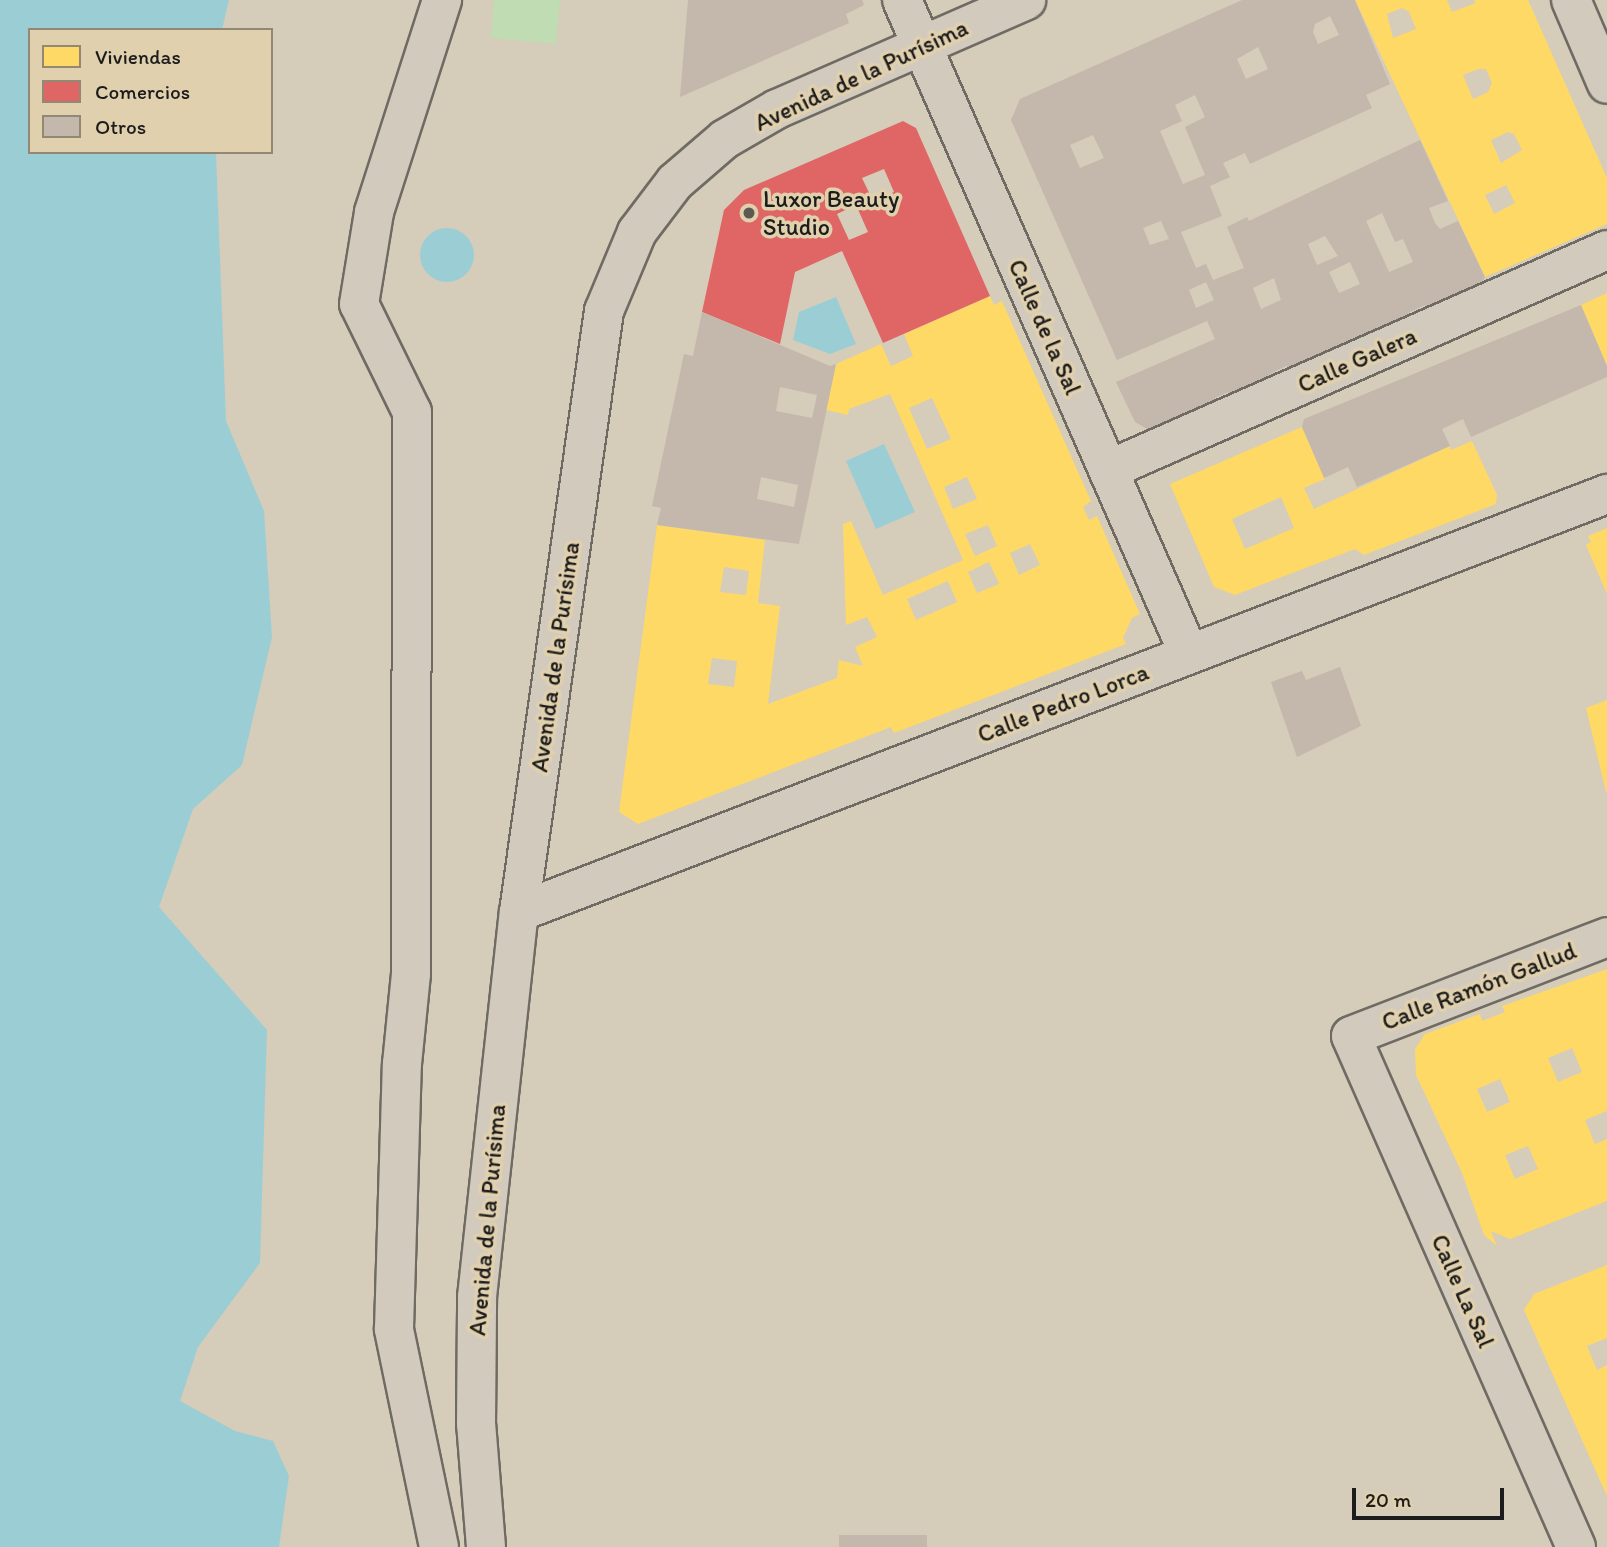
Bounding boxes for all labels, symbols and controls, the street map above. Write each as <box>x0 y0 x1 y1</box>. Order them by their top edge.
street label: Avenida de la Purísima <box>749 12 973 138</box>
legend <box>28 28 273 154</box>
text: Viviendas <box>95 44 181 69</box>
text: Comercios <box>95 79 190 104</box>
text: Otros <box>95 114 146 139</box>
place label: Luxor Beauty Studio <box>763 185 899 241</box>
marker: Luxor Beauty Studio <box>741 205 757 221</box>
street label: Calle de la Sal <box>1002 255 1088 399</box>
street label: Calle Galera <box>1293 321 1421 399</box>
street label: Avenida de la Purísima <box>524 539 586 775</box>
street label: Calle Pedro Lorca <box>974 657 1152 749</box>
street label: Calle Ramón Gallud <box>1378 936 1580 1036</box>
street label: Avenida de la Purísima <box>462 1102 512 1338</box>
street label: Calle La Sal <box>1425 1230 1501 1352</box>
scale bar <box>1355 1474 1507 1518</box>
text: 20 m <box>1365 1487 1411 1512</box>

